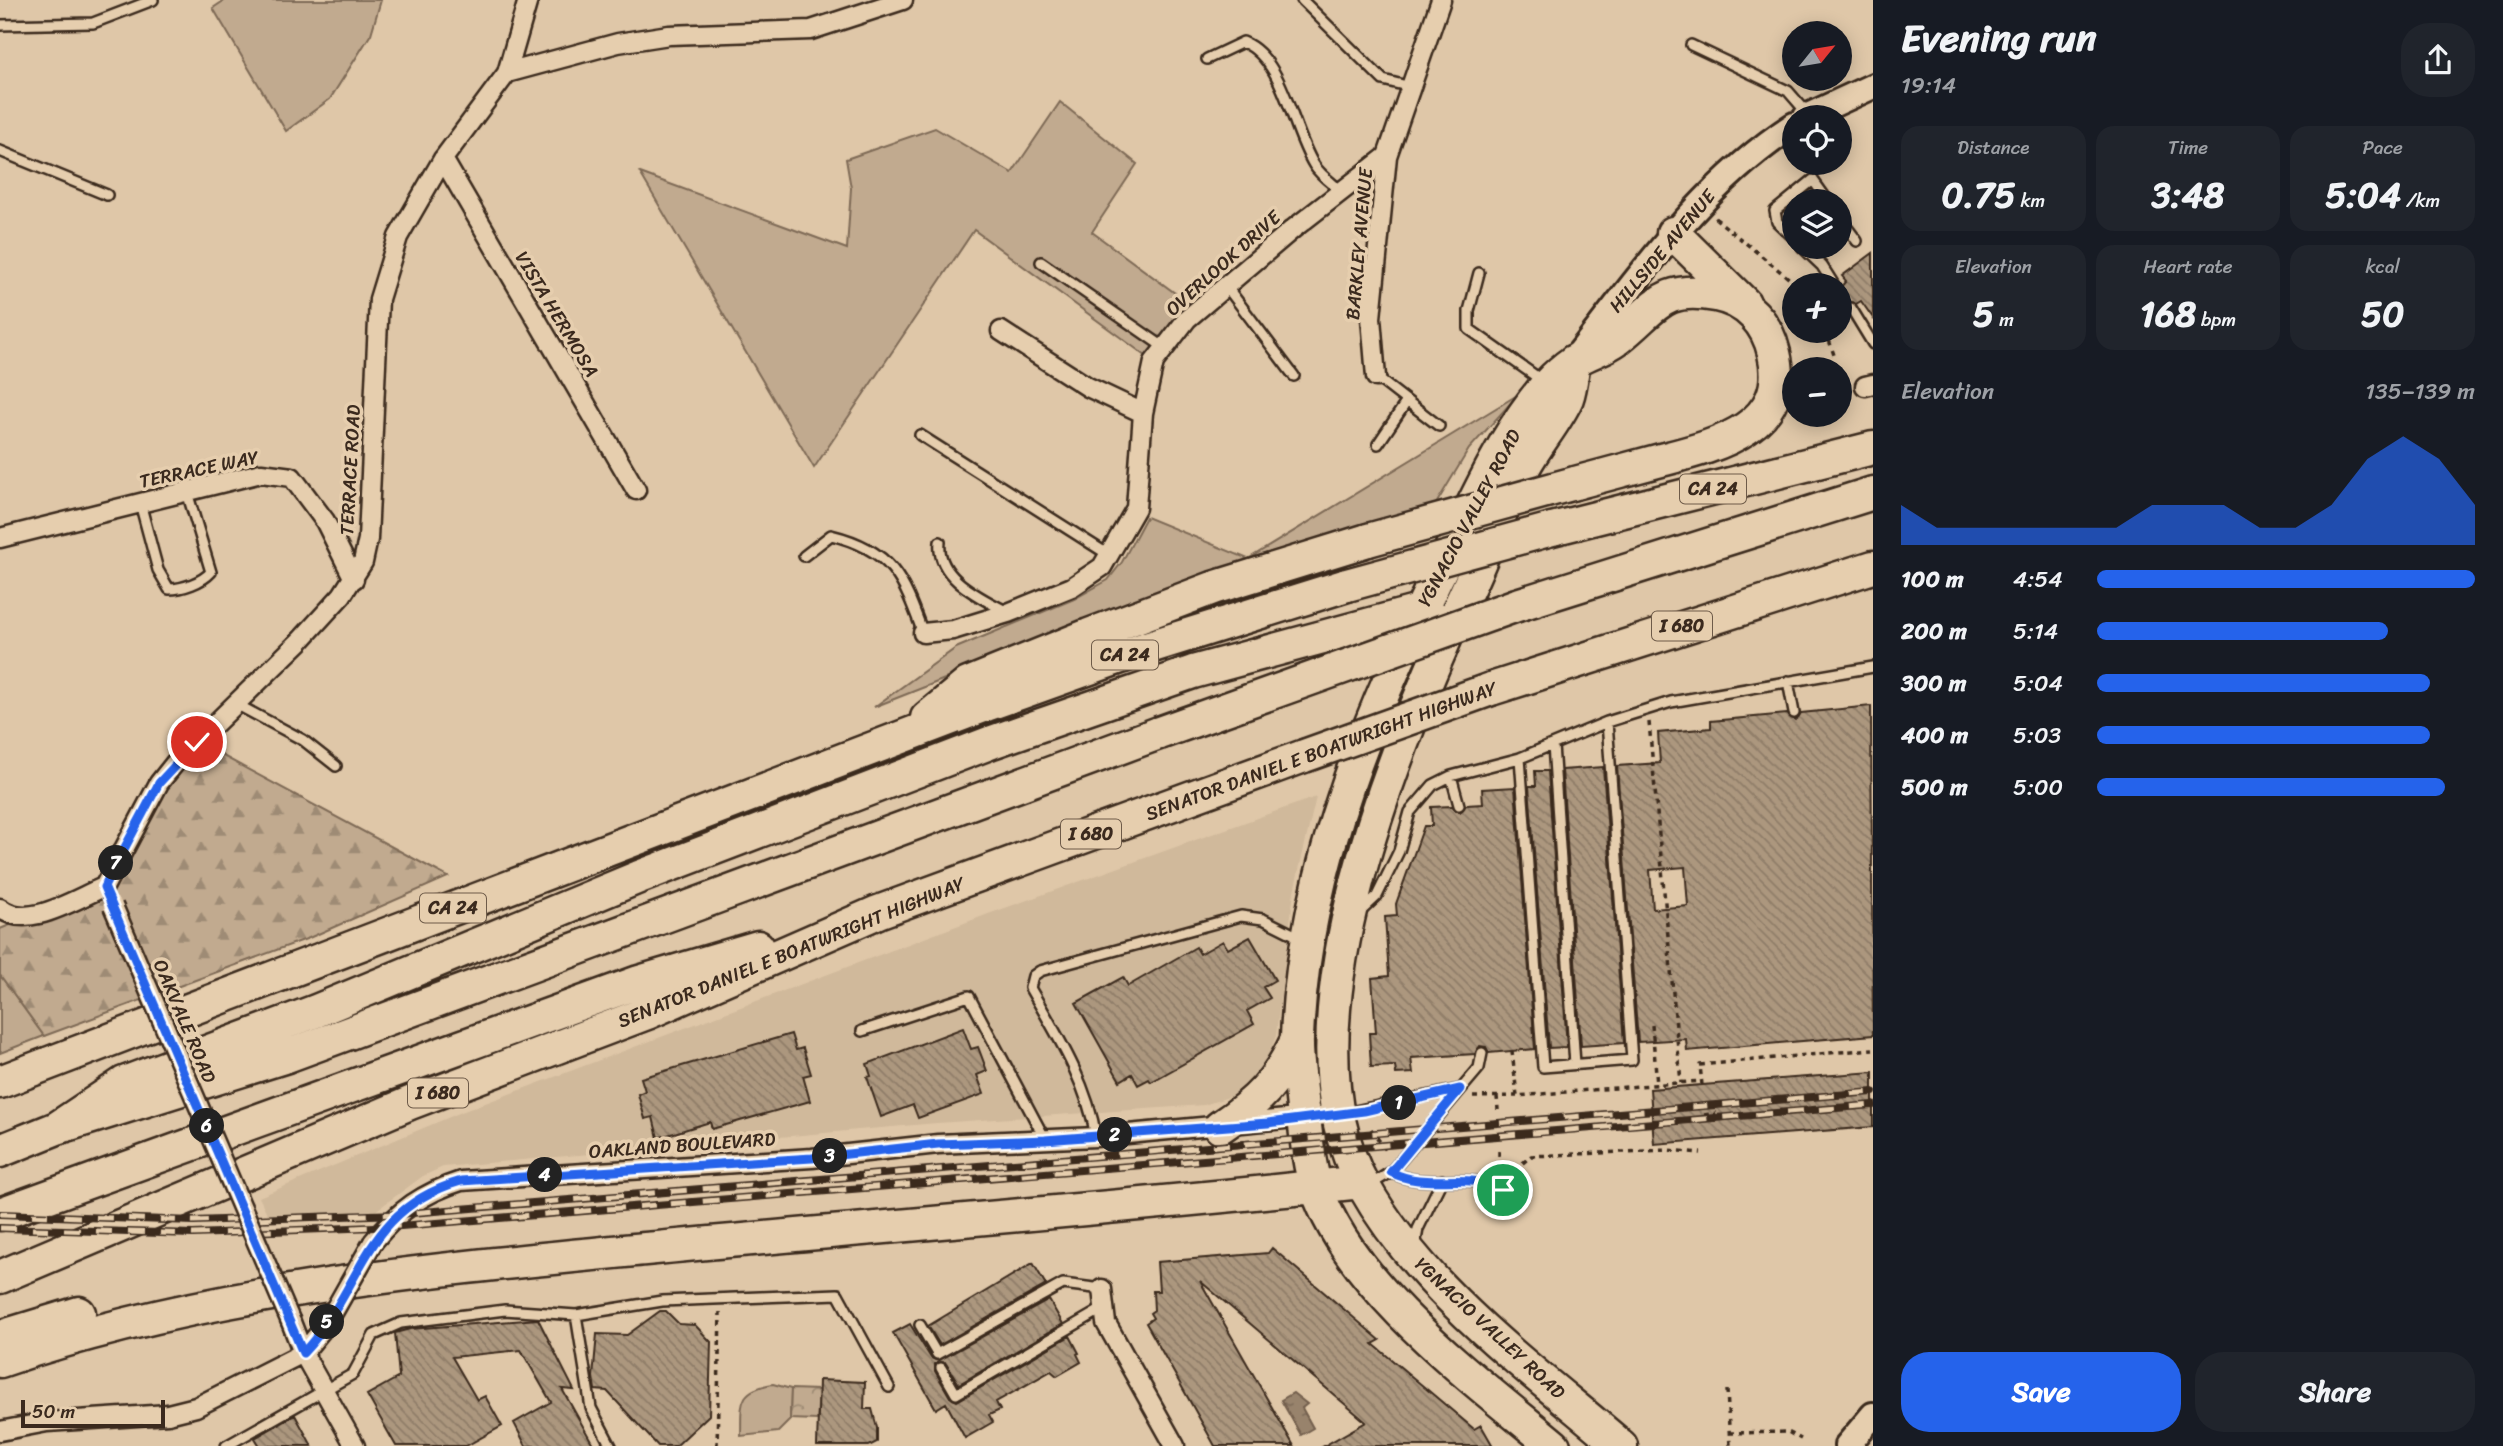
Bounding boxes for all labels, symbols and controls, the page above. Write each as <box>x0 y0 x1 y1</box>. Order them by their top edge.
text: Evening run <box>1901 5 2097 72</box>
north arrow <box>1782 21 1852 91</box>
map controls <box>1782 21 1852 427</box>
button: share <box>2401 23 2475 97</box>
text: 19:14 <box>1901 65 1956 106</box>
button: locate <box>1782 105 1852 175</box>
text: Distance <box>1957 131 2029 164</box>
text: Time <box>2168 131 2208 164</box>
text: Pace <box>2363 131 2403 164</box>
text: 0.75 <box>1941 164 2016 226</box>
text: 3:48 <box>2152 164 2224 226</box>
text: 5:04 <box>2325 164 2401 226</box>
street label: BARKLEY AVENUE <box>1336 165 1382 321</box>
street label: HILLSIDE AVENUE <box>1600 181 1725 320</box>
text: km <box>2016 184 2045 217</box>
text: /km <box>2401 184 2440 217</box>
button: layers <box>1782 189 1852 259</box>
street label: OVERLOOK DRIVE <box>1158 201 1289 324</box>
street label: VISTA HERMOSA <box>506 244 608 384</box>
text: Elevation <box>1955 250 2032 283</box>
text: Heart rate <box>2143 250 2233 283</box>
text: kcal <box>2365 250 2400 283</box>
button: + <box>1782 273 1852 343</box>
text: 5 <box>1973 283 1994 345</box>
text: 168 <box>2140 283 2196 345</box>
text: 50 <box>2361 283 2404 345</box>
text: m <box>1994 303 2014 336</box>
text: bpm <box>2196 303 2236 336</box>
button: − <box>1782 357 1852 427</box>
text: Elevation <box>1901 371 1994 412</box>
text: 135–139 m <box>2365 371 2475 412</box>
street label: TERRACE ROAD <box>330 403 370 536</box>
street label: YGNACIO VALLEY ROAD <box>1408 423 1530 613</box>
street label: TERRACE WAY <box>136 440 262 498</box>
road number: CA 24 <box>1680 475 1746 504</box>
text: 100 m <box>1901 559 1964 600</box>
text: 4:54 <box>2013 559 2063 600</box>
text: 200 m <box>1901 611 1967 652</box>
text: 5:14 <box>2013 611 2058 652</box>
road number: I 680 <box>1652 612 1712 640</box>
road number: CA 24 <box>1092 640 1158 670</box>
text: 300 m <box>1901 663 1966 704</box>
text: 5:04 <box>2013 663 2063 704</box>
street label: SENATOR DANIEL E BOATWRIGHT HIGHWAY <box>1141 671 1503 830</box>
pin <box>167 712 227 772</box>
text: 400 m <box>1901 715 1968 756</box>
text: 5:03 <box>2013 715 2061 756</box>
icon: check <box>178 723 216 761</box>
text: 500 m <box>1901 767 1968 808</box>
text: 5:00 <box>2013 767 2063 808</box>
road number: I 680 <box>1061 820 1121 848</box>
pin: 7 <box>99 846 134 880</box>
text: 7 <box>110 846 121 879</box>
street label: SENATOR DANIEL E BOATWRIGHT HIGHWAY <box>612 866 971 1037</box>
road number: CA 24 <box>420 894 486 923</box>
street label: OAKVALE ROAD <box>144 954 226 1089</box>
road number: I 680 <box>408 1078 468 1108</box>
pin: 1 <box>1382 1086 1416 1120</box>
text: 1 <box>1394 1086 1403 1119</box>
pin: 6 <box>190 1108 224 1144</box>
text: 6 <box>201 1109 212 1142</box>
pin: 2 <box>1098 1118 1132 1152</box>
text: 2 <box>1109 1118 1120 1151</box>
street label: OAKLAND BOULEVARD <box>588 1122 777 1168</box>
pin: 3 <box>812 1138 848 1174</box>
text: 3 <box>824 1139 835 1172</box>
pin: 4 <box>528 1158 562 1192</box>
text: 4 <box>539 1158 550 1191</box>
pin <box>1473 1160 1533 1220</box>
icon: arrive <box>1484 1171 1522 1209</box>
street label: YGNACIO VALLEY ROAD <box>1407 1249 1574 1408</box>
pin: 5 <box>310 1304 344 1340</box>
text: 5 <box>321 1305 332 1338</box>
button: Save <box>1901 1352 2181 1432</box>
button: Share <box>2195 1352 2475 1432</box>
text: 50 m <box>32 1395 75 1428</box>
scale bar <box>21 1397 164 1429</box>

